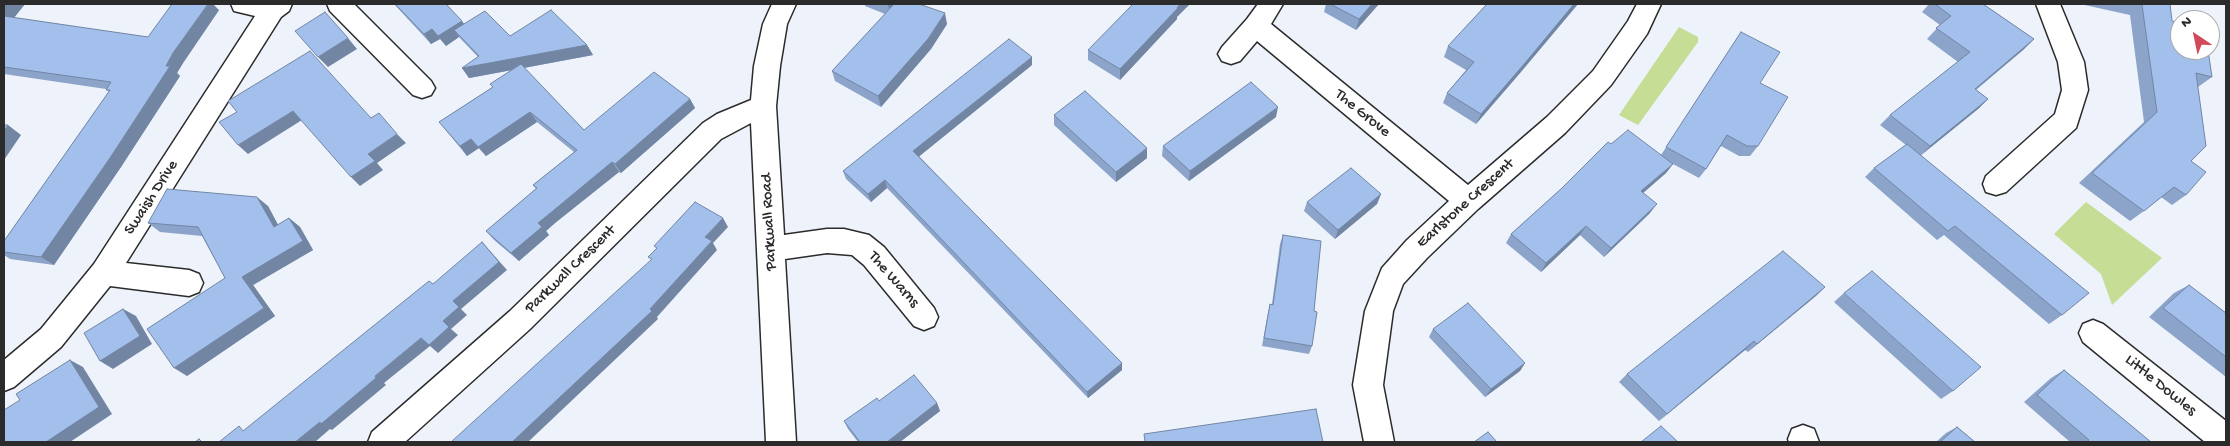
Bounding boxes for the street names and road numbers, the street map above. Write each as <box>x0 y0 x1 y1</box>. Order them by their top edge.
street label: The Grove <box>1330 86 1394 142</box>
street label: Earlstone Crescent <box>1413 155 1519 253</box>
street label: Swaish Drive <box>121 157 183 239</box>
street label: Parkwall Road <box>758 173 782 271</box>
street label: Parkwall Crescent <box>522 222 620 318</box>
street label: The Warns <box>863 248 923 312</box>
street label: Little Dowles <box>2120 351 2200 421</box>

